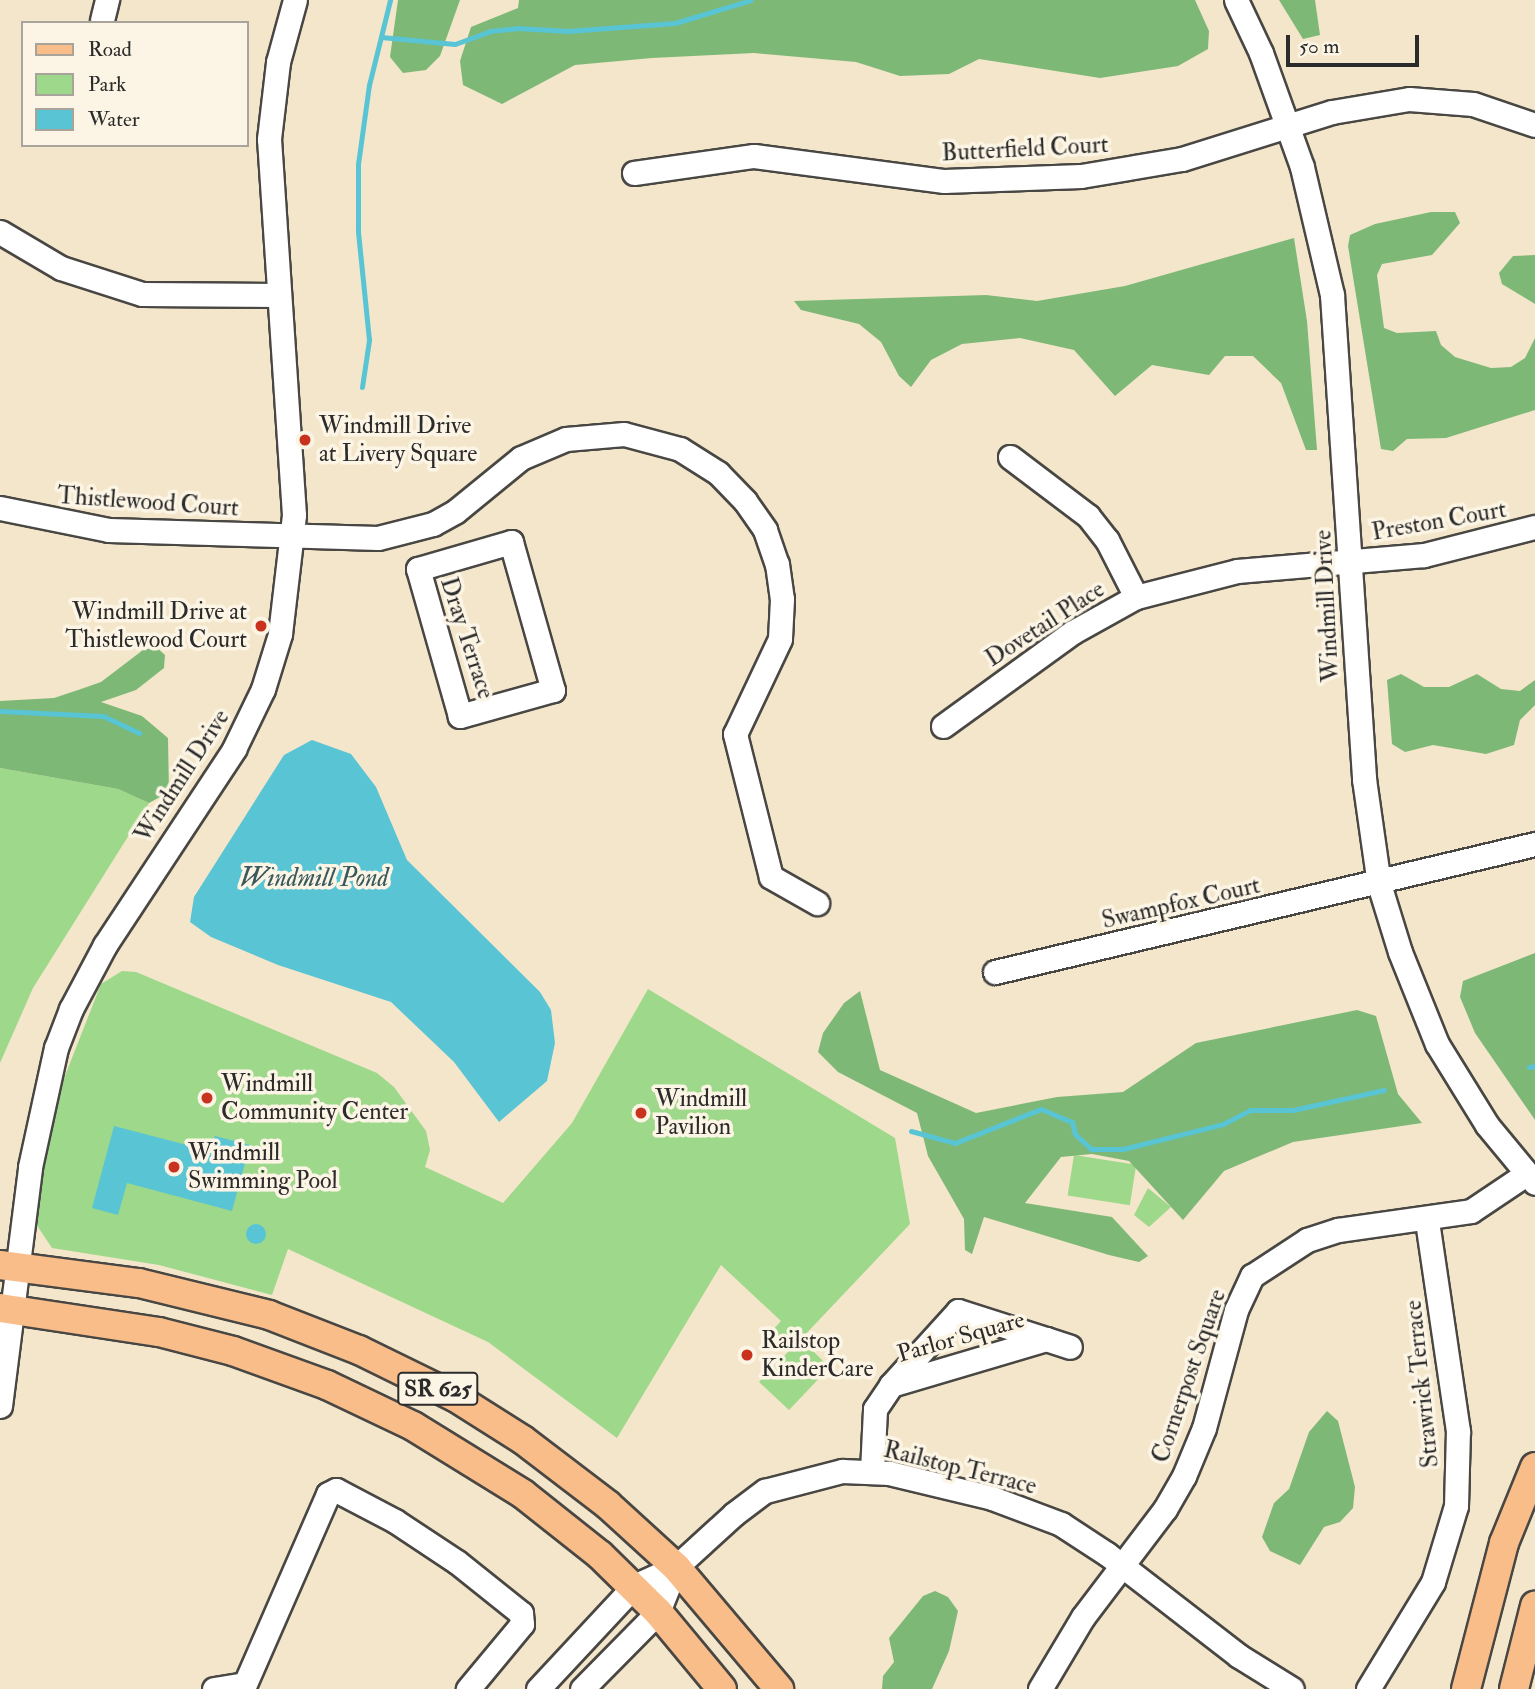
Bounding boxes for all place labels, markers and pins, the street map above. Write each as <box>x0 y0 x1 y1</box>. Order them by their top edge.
place label: Windmill Drive at Livery Square <box>319 412 477 468</box>
marker: Windmill Drive at Livery Square <box>297 432 313 448</box>
place label: Windmill Drive at Thistlewood Court <box>65 598 247 654</box>
marker: Windmill Drive at Thistlewood Court <box>253 618 269 634</box>
place label: Windmill Community Center <box>221 1070 408 1126</box>
place label: Windmill Pavilion <box>655 1085 747 1141</box>
marker: Windmill Community Center <box>199 1090 215 1106</box>
marker: Windmill Pavilion <box>633 1105 649 1121</box>
place label: Windmill Swimming Pool <box>188 1139 338 1195</box>
marker: Windmill Swimming Pool <box>166 1159 182 1175</box>
place label: Railstop KinderCare <box>761 1327 873 1383</box>
marker: Railstop KinderCare <box>739 1347 755 1363</box>

